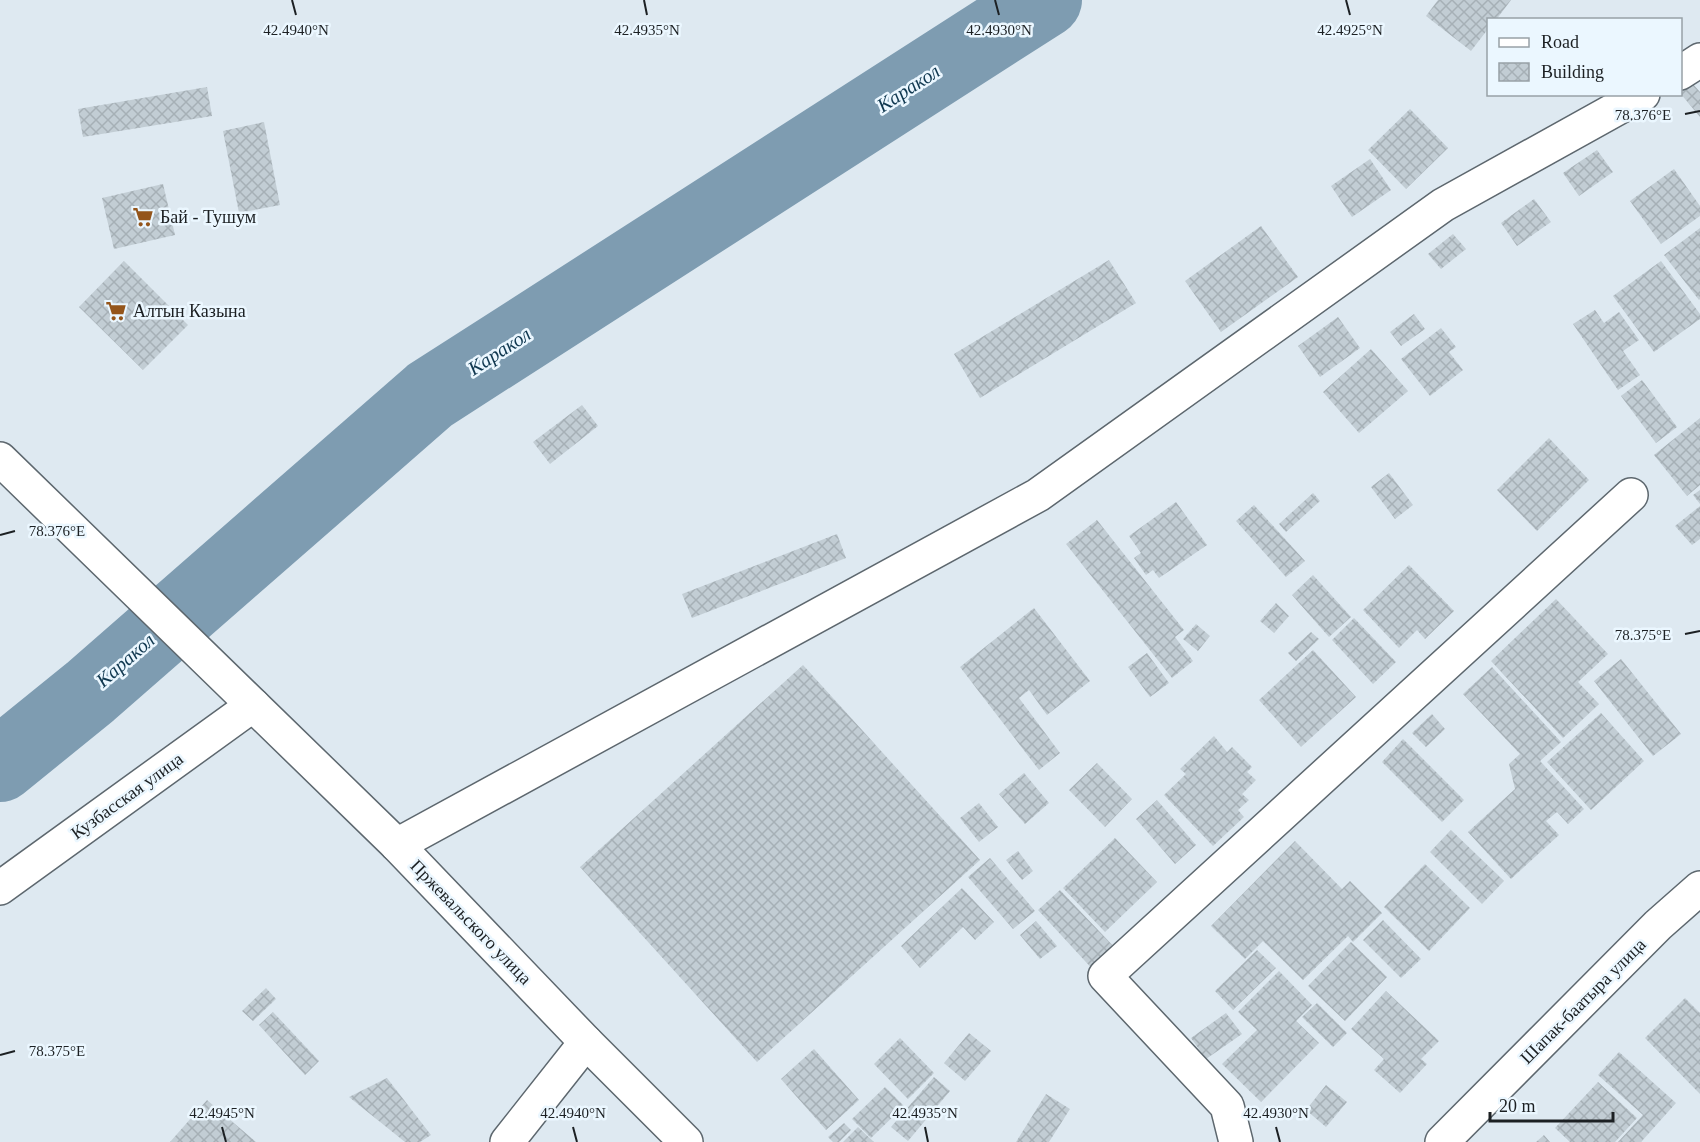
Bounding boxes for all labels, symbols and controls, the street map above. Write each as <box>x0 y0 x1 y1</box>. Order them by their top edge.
legend <box>1487 18 1682 96</box>
text: 42.4940°N <box>263 22 329 38</box>
text: 42.4935°N <box>614 22 680 38</box>
text: 42.4930°N <box>966 22 1032 38</box>
text: 42.4925°N <box>1317 22 1383 38</box>
text: Road <box>1541 32 1579 52</box>
water label: Каракол <box>872 60 944 118</box>
text: Building <box>1541 62 1604 82</box>
text: 78.376°E <box>1615 107 1671 123</box>
supermarket icon: Бай - Тушум <box>131 205 155 229</box>
place label: Бай - Тушум <box>160 207 256 227</box>
supermarket icon: Алтын Казына <box>104 299 128 323</box>
place label: Алтын Казына <box>133 301 246 321</box>
water label: Каракол <box>463 323 535 381</box>
text: 78.376°E <box>29 523 85 539</box>
text: 78.375°E <box>1615 627 1671 643</box>
water label: Каракол <box>91 629 160 693</box>
street label: Кузбасская улица <box>67 749 187 843</box>
street label: Пржевальского улица <box>406 856 536 988</box>
street label: Шапак-баатыра улица <box>1516 934 1650 1068</box>
text: 78.375°E <box>29 1043 85 1059</box>
scale bar <box>1490 1085 1613 1123</box>
text: 20 m <box>1499 1096 1536 1116</box>
text: 42.4945°N <box>189 1105 255 1121</box>
text: 42.4940°N <box>540 1105 606 1121</box>
text: 42.4935°N <box>892 1105 958 1121</box>
text: 42.4930°N <box>1243 1105 1309 1121</box>

